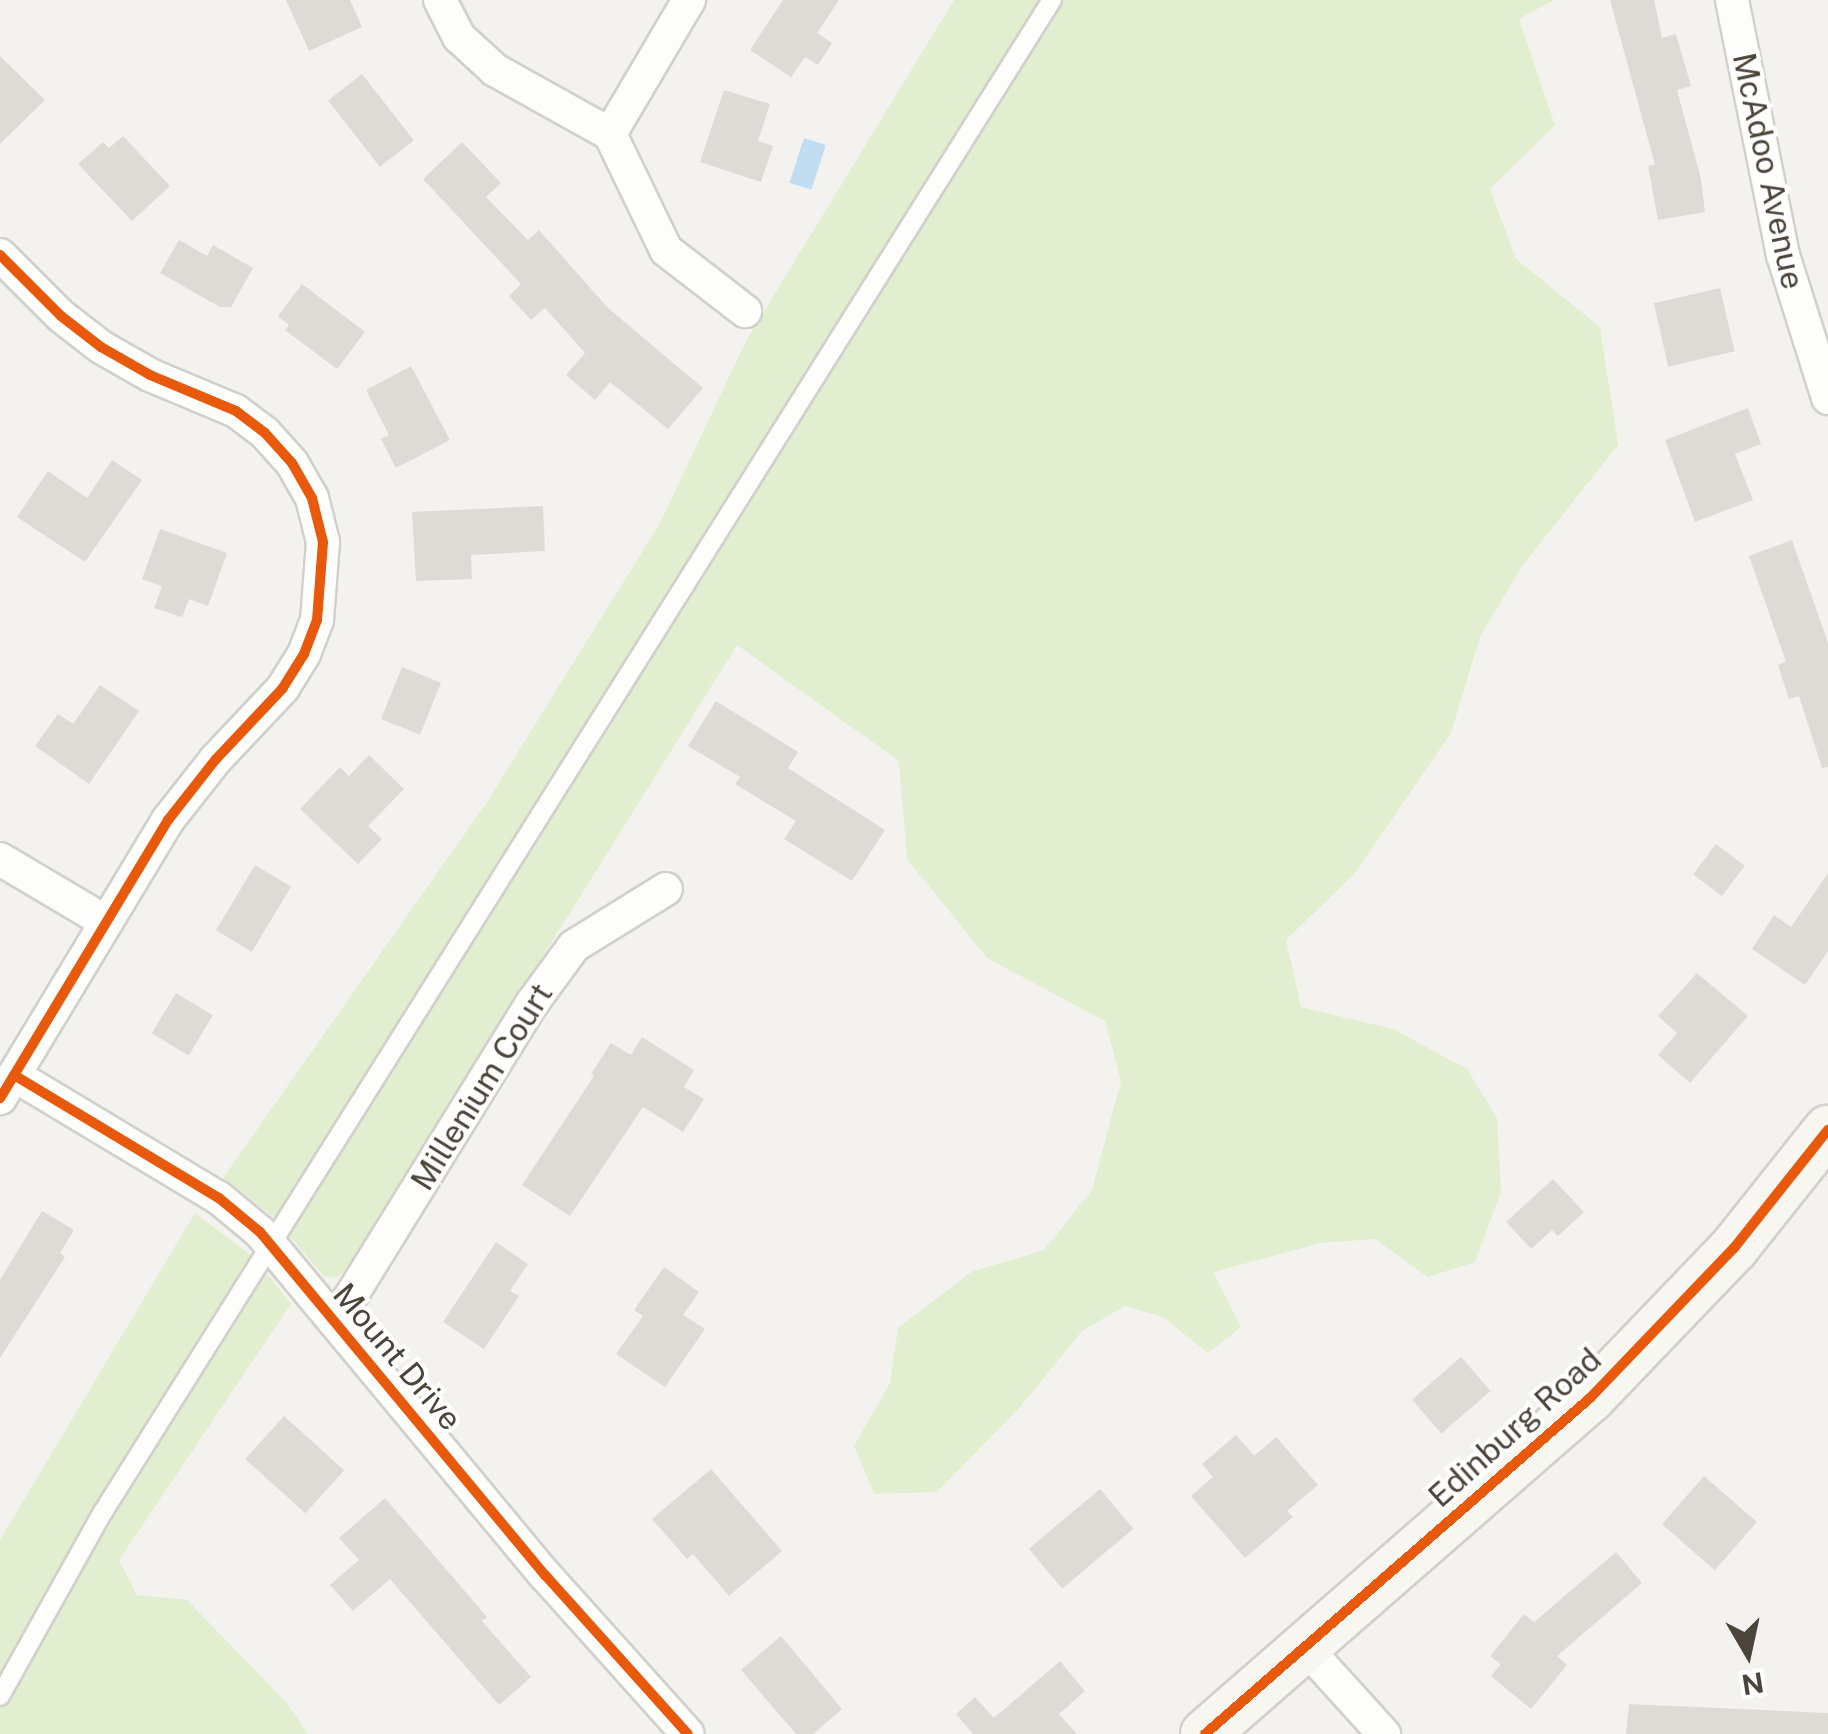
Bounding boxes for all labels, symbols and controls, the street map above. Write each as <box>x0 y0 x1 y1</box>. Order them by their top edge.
street label: McAdoo Avenue <box>1724 49 1812 293</box>
street label: Millenium Court <box>403 976 561 1198</box>
street label: Mount Drive <box>325 1276 469 1438</box>
street label: Edinburg Road <box>1421 1341 1609 1515</box>
north arrow <box>1698 1604 1798 1704</box>
text: N <box>1739 1666 1766 1702</box>

